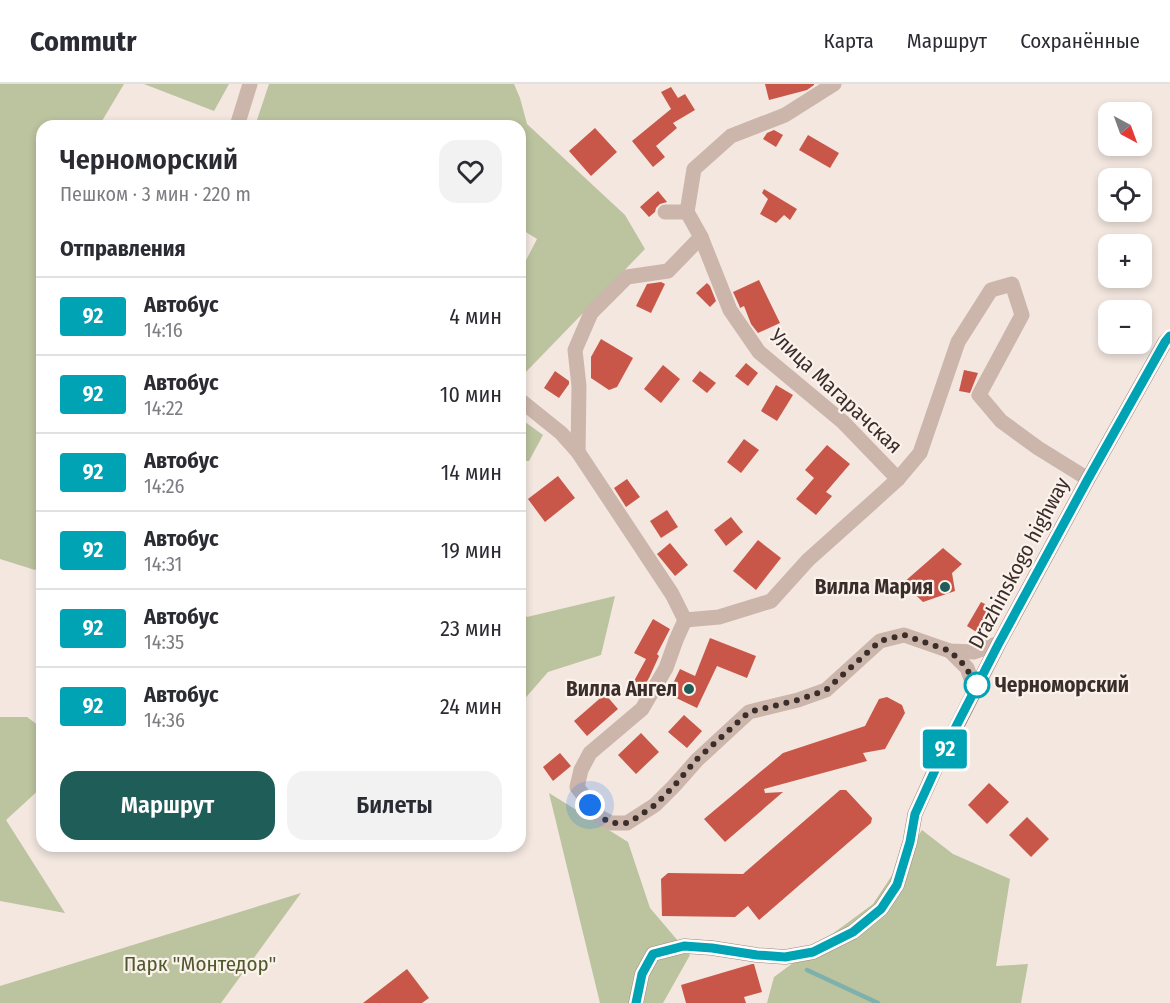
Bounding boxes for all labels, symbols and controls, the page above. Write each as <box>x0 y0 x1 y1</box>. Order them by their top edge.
text: Commutr <box>30 25 136 58</box>
text: Карта <box>824 28 874 54</box>
text: Маршрут <box>907 28 987 54</box>
text: Сохранённые <box>1020 28 1140 54</box>
north arrow <box>1098 102 1152 156</box>
map controls <box>1098 102 1152 354</box>
button: heart <box>439 140 502 203</box>
text: Черноморский <box>60 143 238 176</box>
button: locate <box>1098 168 1152 222</box>
text: Пешком · 3 мин · 220 m <box>60 182 251 206</box>
button: + <box>1098 234 1152 288</box>
text: Отправления <box>60 235 186 262</box>
text: Автобус <box>144 291 219 318</box>
button: − <box>1098 300 1152 354</box>
text: 92 <box>83 303 103 329</box>
text: 4 мин <box>449 303 502 330</box>
text: 14:16 <box>144 318 183 342</box>
street label: Улица Магарачская <box>764 322 908 459</box>
text: Автобус <box>144 369 219 396</box>
text: 92 <box>83 381 103 407</box>
text: 10 мин <box>440 381 502 408</box>
text: 14:22 <box>144 396 183 420</box>
text: Автобус <box>144 447 219 474</box>
text: 92 <box>83 459 103 485</box>
text: 14 мин <box>441 459 502 486</box>
street label: Drazhinskogo highway <box>963 472 1075 653</box>
text: 14:26 <box>144 474 184 498</box>
text: Автобус <box>144 525 219 552</box>
text: 92 <box>83 537 103 563</box>
text: 19 мин <box>441 537 502 564</box>
text: 14:31 <box>144 552 182 576</box>
place label: Вилла Мария <box>815 574 933 600</box>
marker: Вилла Мария <box>938 580 952 594</box>
text: Автобус <box>144 603 219 630</box>
text: 92 <box>83 615 103 641</box>
text: 23 мин <box>440 615 502 642</box>
text: 14:35 <box>144 630 184 654</box>
marker: Черноморский <box>964 672 990 698</box>
place label: Черноморский <box>995 672 1129 698</box>
place label: Вилла Ангел <box>566 676 677 702</box>
text: Автобус <box>144 681 219 708</box>
marker: Вилла Ангел <box>682 682 696 696</box>
text: 92 <box>83 693 103 719</box>
text: 24 мин <box>440 693 502 720</box>
text: 14:36 <box>144 708 185 732</box>
line badge: 92 <box>918 730 972 768</box>
text: 92 <box>935 736 955 762</box>
button: Маршрут <box>60 771 275 840</box>
button: Билеты <box>287 771 502 840</box>
your location <box>575 790 605 820</box>
park label: Парк "Монтедор" <box>124 951 276 977</box>

